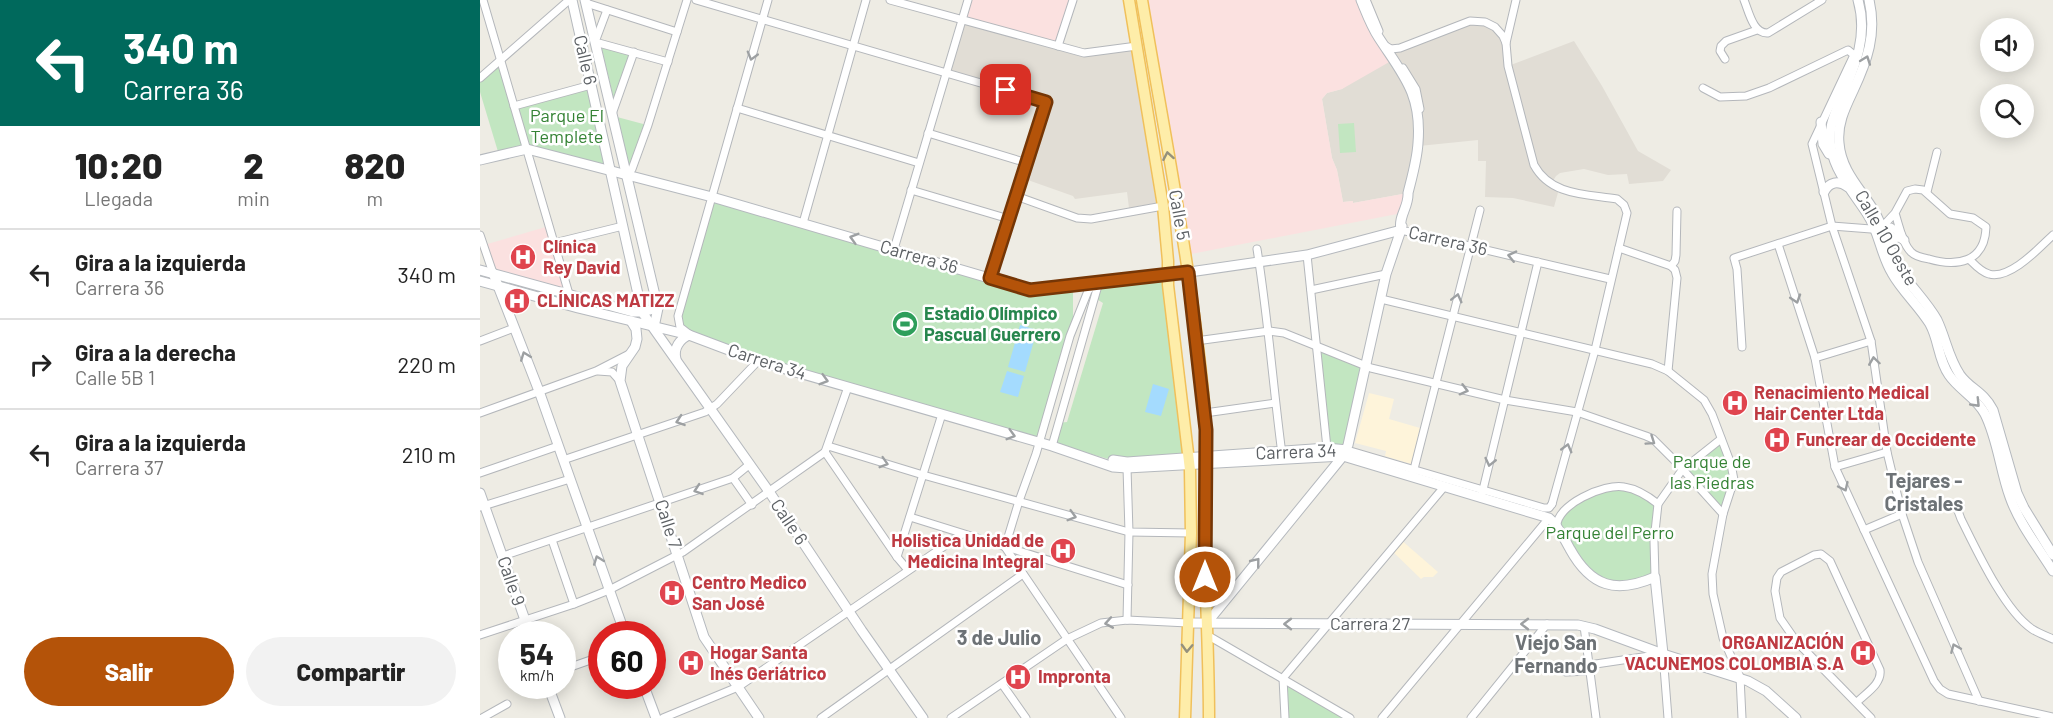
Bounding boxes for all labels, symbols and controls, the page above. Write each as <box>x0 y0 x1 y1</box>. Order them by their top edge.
map controls <box>1980 18 2034 138</box>
button: sound <box>1980 18 2034 72</box>
text: 340 m <box>123 22 239 72</box>
icon: left <box>24 24 102 102</box>
street label: Calle 6 <box>570 33 602 87</box>
one-way arrow <box>747 50 759 61</box>
one-way arrow <box>1859 55 1871 66</box>
pin <box>980 64 1031 115</box>
text: Carrera 36 <box>123 73 244 105</box>
icon: arrive <box>989 73 1022 106</box>
button: search <box>1980 84 2034 138</box>
park label: Parque El Templete <box>530 104 604 147</box>
text: 10:20 <box>75 143 163 186</box>
text: 2 <box>243 143 264 186</box>
text: 820 <box>344 143 405 186</box>
one-way arrow <box>1163 151 1175 161</box>
text: Llegada <box>84 186 153 210</box>
text: min <box>237 186 270 210</box>
text: m <box>367 186 383 210</box>
street label: Calle 10 Oeste <box>1851 186 1923 289</box>
street label: Calle 5 <box>1165 188 1195 242</box>
street label: Carrera 36 <box>1407 220 1490 260</box>
one-way arrow <box>850 233 860 245</box>
street label: Carrera 36 <box>878 234 961 278</box>
place label: Clínica Rey David <box>543 235 620 278</box>
hospital icon: Clínica Rey David <box>508 242 538 272</box>
text: Gira a la izquierda <box>75 249 246 275</box>
one-way arrow <box>1508 251 1518 264</box>
icon: left <box>24 258 57 291</box>
text: 340 m <box>398 261 456 287</box>
text: Carrera 36 <box>75 275 164 299</box>
hospital icon: CLÍNICAS MATIZZ <box>502 286 532 316</box>
place label: CLÍNICAS MATIZZ <box>537 289 675 311</box>
one-way arrow <box>1450 293 1463 303</box>
one-way arrow <box>1789 293 1801 304</box>
place label: Estadio Olímpico Pascual Guerrero <box>924 302 1061 345</box>
sports icon: Estadio Olímpico Pascual Guerrero <box>890 309 920 339</box>
street label: Carrera 34 <box>725 338 809 384</box>
text: Gira a la derecha <box>75 339 236 365</box>
icon: right <box>24 348 57 381</box>
text: 220 m <box>397 351 456 377</box>
one-way arrow <box>520 352 532 363</box>
one-way arrow <box>1868 356 1880 365</box>
text: Calle 5B 1 <box>75 365 155 389</box>
one-way arrow <box>818 373 829 385</box>
place label: Renacimiento Medical Hair Center Ltda <box>1754 381 1929 424</box>
one-way arrow <box>1459 382 1469 395</box>
hospital icon: Renacimiento Medical Hair Center Ltda <box>1720 388 1750 418</box>
one-way arrow <box>1969 397 1980 407</box>
one-way arrow <box>675 413 686 426</box>
hospital icon: Funcrear de Occidente <box>1762 425 1792 455</box>
one-way arrow <box>1006 427 1016 440</box>
place label: Funcrear de Occidente <box>1796 428 1976 450</box>
text: Gira a la izquierda <box>75 429 246 455</box>
one-way arrow <box>1645 433 1656 444</box>
icon: left <box>24 438 57 471</box>
street label: Carrera 34 <box>1255 439 1337 463</box>
text: 210 m <box>402 441 456 467</box>
one-way arrow <box>1560 443 1573 453</box>
park label: Parque de las Piedras <box>1670 450 1754 493</box>
text: Carrera 37 <box>75 455 164 479</box>
one-way arrow <box>878 456 889 468</box>
one-way arrow <box>1485 457 1498 467</box>
district label: Tejares - Cristales <box>1885 468 1963 515</box>
one-way arrow <box>1837 481 1849 492</box>
one-way arrow <box>693 483 704 495</box>
street label: Calle 6 <box>767 494 813 549</box>
street label: Calle 7 <box>651 497 687 551</box>
one-way arrow <box>1066 509 1077 521</box>
park label: Parque del Perro <box>1546 521 1674 543</box>
place label: Holistica Unidad de Medicina Integral <box>891 529 1044 572</box>
hospital icon: Holistica Unidad de Medicina Integral <box>1048 536 1078 566</box>
position arrow <box>1173 545 1237 609</box>
street label: Calle 9 <box>493 553 531 608</box>
one-way arrow <box>593 555 606 566</box>
one-way arrow <box>1249 558 1260 569</box>
place label: Centro Medico San José <box>692 571 807 614</box>
hospital icon: Centro Medico San José <box>657 578 687 608</box>
street label: Carrera 27 <box>1330 612 1411 634</box>
one-way arrow <box>1104 616 1114 628</box>
one-way arrow <box>1284 618 1293 630</box>
one-way arrow <box>1521 618 1530 630</box>
speed limit sign: 60 <box>588 621 666 699</box>
district label: 3 de Julio <box>957 625 1041 649</box>
district label: Viejo San Fernando <box>1514 630 1598 677</box>
place label: ORGANIZACIÓN VACUNEMOS COLOMBIA S.A <box>1624 631 1844 674</box>
text: 54 <box>520 635 554 671</box>
button: Salir <box>24 637 234 706</box>
button: Compartir <box>246 637 456 706</box>
hospital icon: ORGANIZACIÓN VACUNEMOS COLOMBIA S.A <box>1848 638 1878 668</box>
place label: Hogar Santa Inés Geriátrico <box>710 641 827 684</box>
one-way arrow <box>1950 643 1962 654</box>
one-way arrow <box>1181 644 1194 653</box>
hospital icon: Hogar Santa Inés Geriátrico <box>676 648 706 678</box>
hospital icon: Impronta <box>1003 662 1033 692</box>
place label: Impronta <box>1038 665 1111 687</box>
text: km/h <box>520 666 554 684</box>

